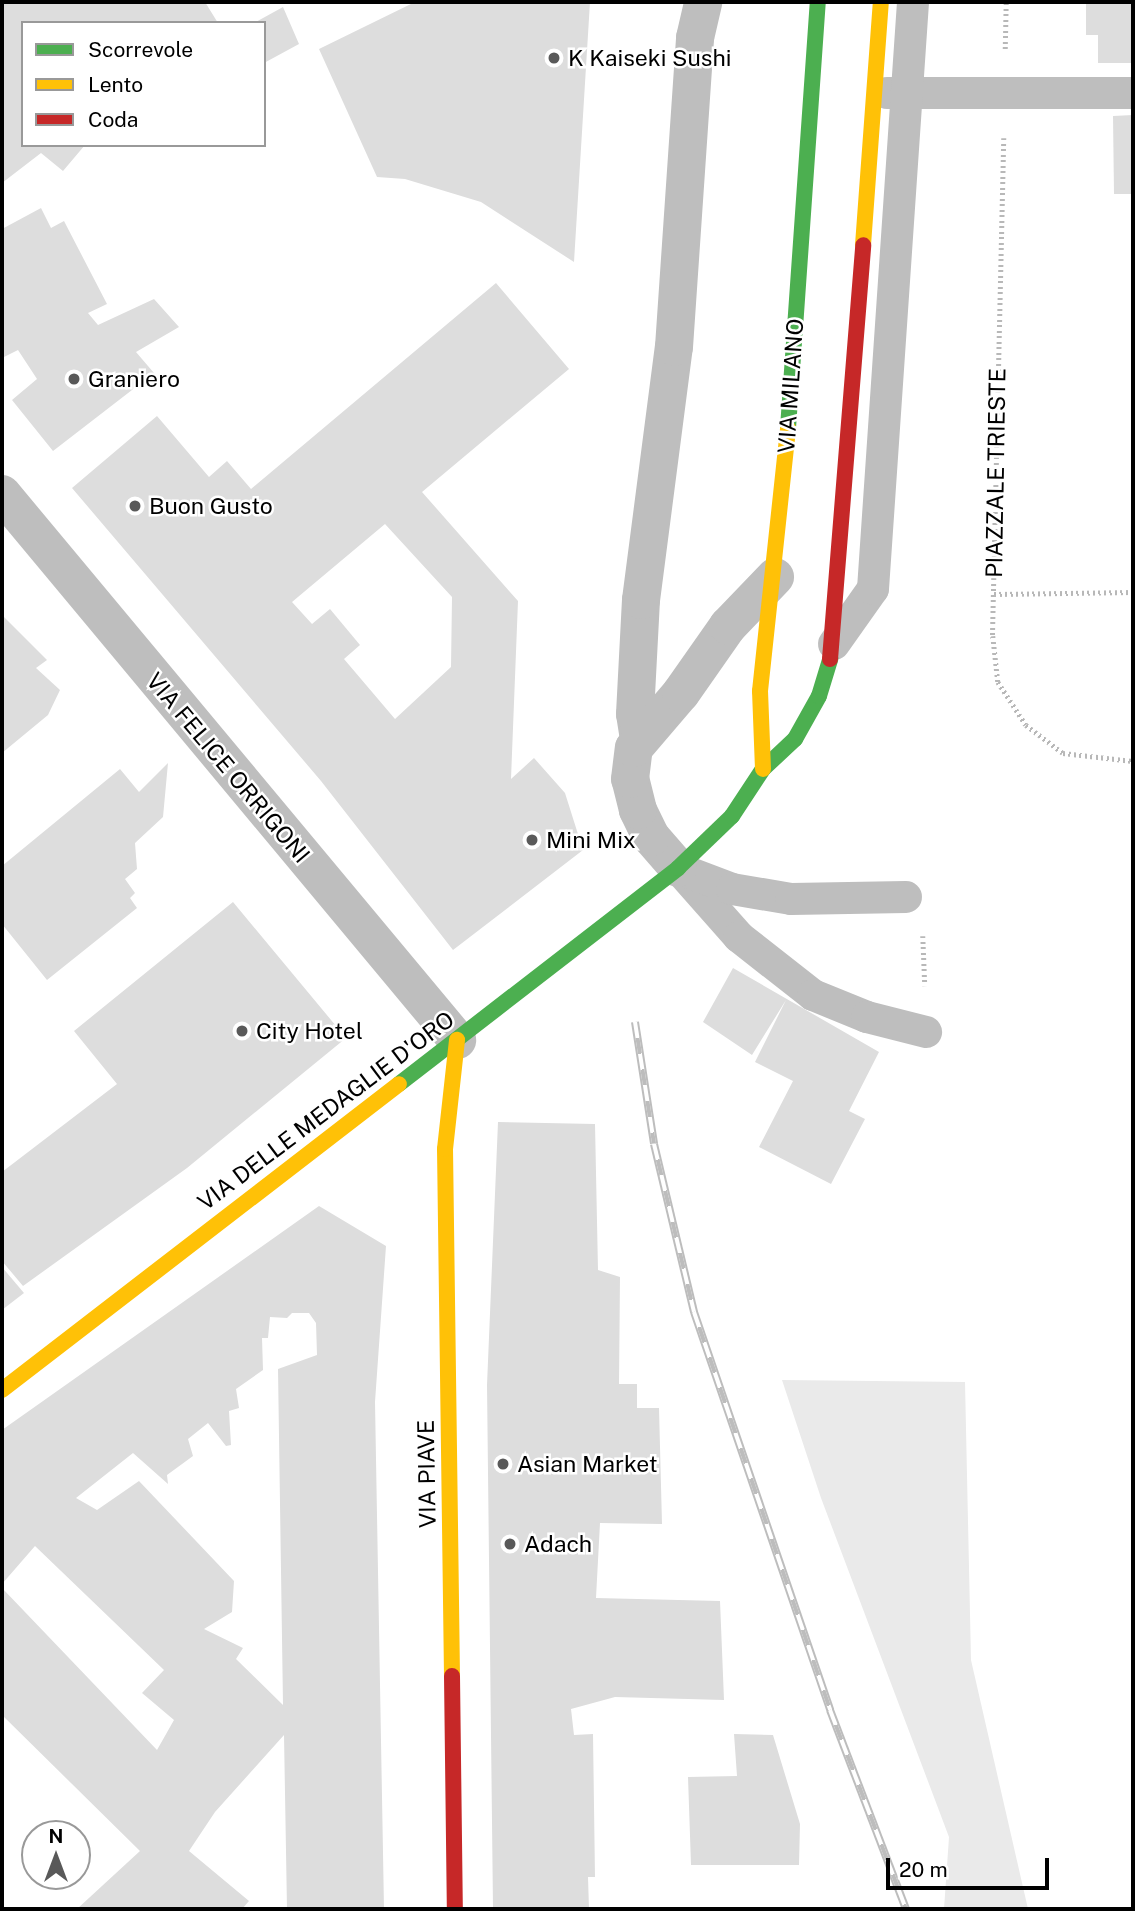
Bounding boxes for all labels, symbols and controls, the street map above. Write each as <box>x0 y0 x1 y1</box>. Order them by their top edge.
legend <box>21 21 266 147</box>
text: Scorrevole <box>88 37 193 62</box>
place label: K Kaiseki Sushi <box>568 44 731 72</box>
marker: K Kaiseki Sushi <box>546 50 562 66</box>
text: Lento <box>88 72 143 97</box>
text: Coda <box>88 107 138 132</box>
street label: VIA MILANO <box>773 318 809 454</box>
place label: Graniero <box>88 365 180 393</box>
street label: PIAZZALE TRIESTE <box>980 368 1012 578</box>
marker: Graniero <box>66 371 82 387</box>
place label: Buon Gusto <box>149 492 273 520</box>
marker: Buon Gusto <box>127 498 143 514</box>
street label: VIA FELICE ORRIGONI <box>140 667 316 869</box>
place label: Mini Mix <box>546 826 636 854</box>
marker: Mini Mix <box>524 832 540 848</box>
street label: VIA DELLE MEDAGLIE D'ORO <box>192 1006 460 1216</box>
place label: City Hotel <box>256 1017 363 1045</box>
marker: City Hotel <box>234 1023 250 1039</box>
street label: VIA PIAVE <box>412 1420 442 1528</box>
place label: Asian Market <box>517 1450 658 1478</box>
marker: Asian Market <box>495 1456 511 1472</box>
place label: Adach <box>524 1530 592 1558</box>
marker: Adach <box>502 1536 518 1552</box>
north arrow <box>21 1820 91 1890</box>
text: N <box>49 1825 63 1847</box>
scale bar <box>890 1844 1053 1888</box>
text: 20 m <box>899 1857 948 1882</box>

